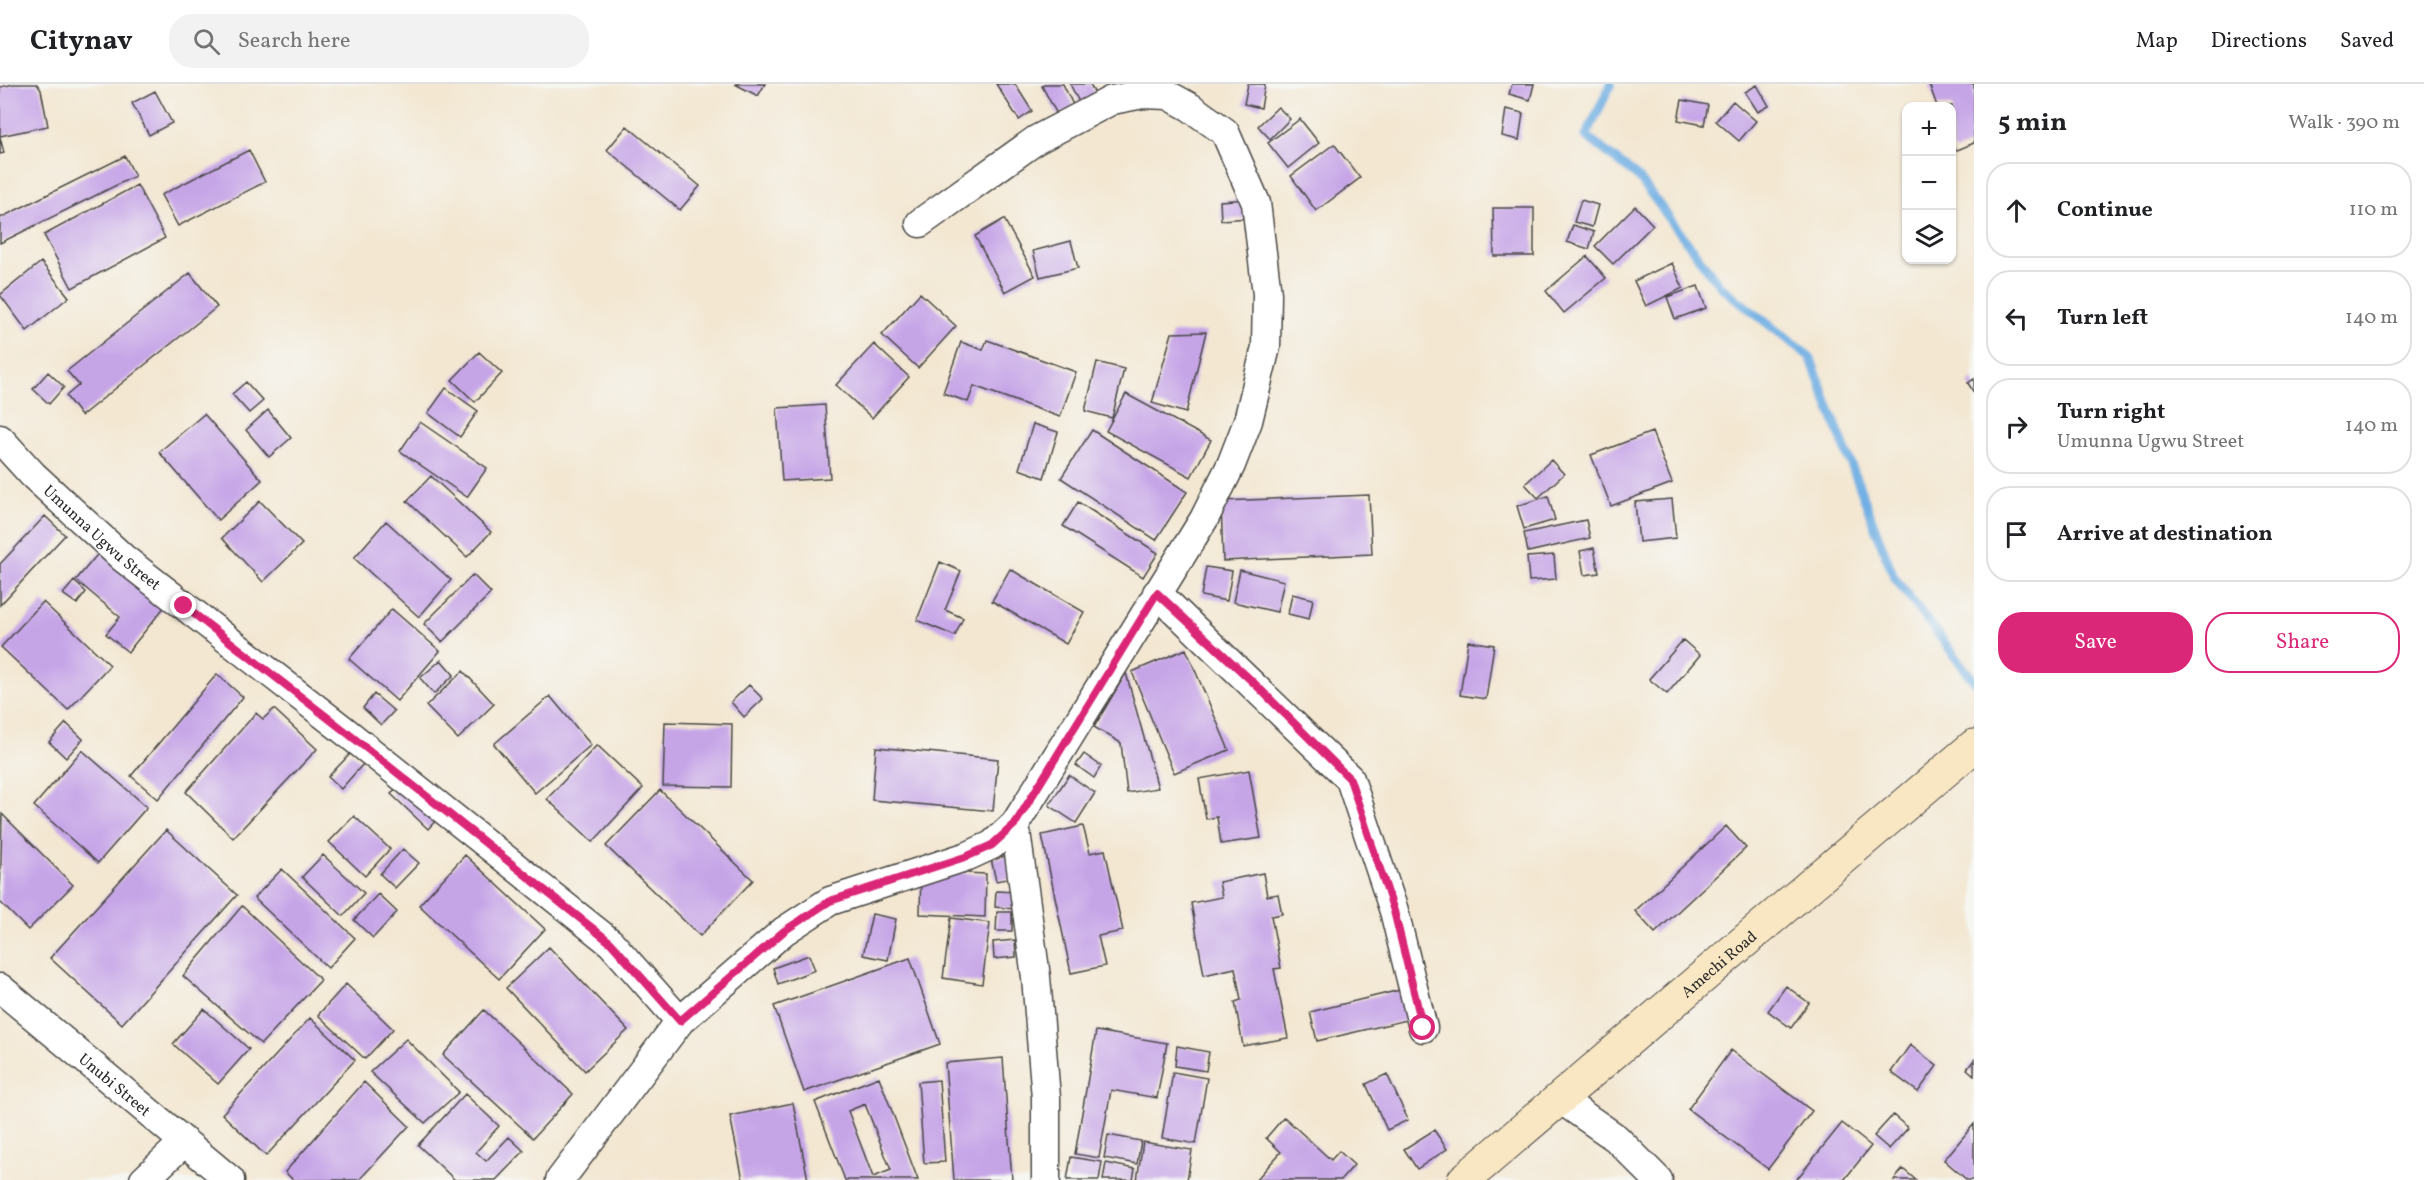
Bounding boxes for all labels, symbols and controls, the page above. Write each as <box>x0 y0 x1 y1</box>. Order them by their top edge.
search box <box>169 14 589 68</box>
text: Citynav <box>30 22 133 61</box>
icon: search <box>190 25 223 58</box>
text: Search here <box>238 26 350 57</box>
text: Map <box>2136 27 2178 56</box>
text: Directions <box>2211 27 2307 56</box>
text: Saved <box>2340 27 2394 56</box>
map controls <box>1902 102 1956 264</box>
button: + <box>1902 102 1956 156</box>
text: 5 min <box>1998 105 2067 141</box>
text: Walk · 390 m <box>2288 109 2400 137</box>
button: − <box>1902 156 1956 210</box>
icon: ahead <box>2000 194 2033 227</box>
text: Continue <box>2057 195 2153 226</box>
text: 110 m <box>2349 196 2398 224</box>
button: layers <box>1902 210 1956 264</box>
icon: left <box>2000 302 2033 335</box>
text: Turn left <box>2057 303 2148 334</box>
text: 140 m <box>2345 304 2398 332</box>
text: Turn right <box>2057 397 2165 428</box>
icon: right <box>2000 410 2033 443</box>
text: 140 m <box>2345 412 2398 440</box>
text: Umunna Ugwu Street <box>2057 428 2244 456</box>
street label: Umunna Ugwu Street <box>38 481 165 597</box>
icon: arrive <box>2000 518 2033 551</box>
text: Arrive at destination <box>2057 519 2273 550</box>
route end <box>170 592 196 618</box>
button: Save <box>1998 612 2193 673</box>
button: Share <box>2205 612 2400 673</box>
street label: Amechi Road <box>1677 926 1762 1004</box>
route start <box>1409 1014 1435 1040</box>
street label: Unubi Street <box>73 1049 155 1123</box>

